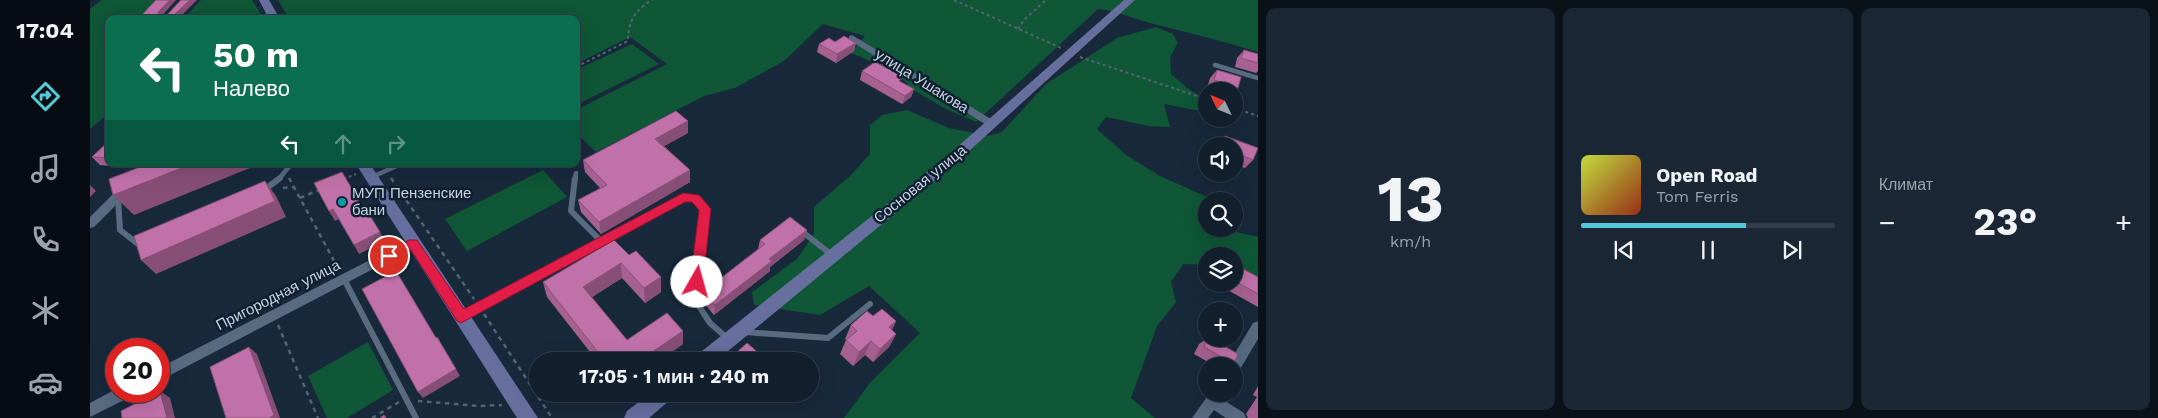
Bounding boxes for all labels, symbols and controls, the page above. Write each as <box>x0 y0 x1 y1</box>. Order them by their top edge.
text: 17:04 <box>16 18 74 43</box>
text: 50 m <box>213 34 299 76</box>
icon: left <box>130 35 195 100</box>
street label: улица Ушакова <box>872 45 973 117</box>
text: Налево <box>213 76 290 101</box>
icon: directions <box>28 79 63 114</box>
north arrow <box>1198 82 1242 128</box>
map controls <box>1198 82 1243 402</box>
icon: left <box>276 130 304 158</box>
icon: ahead <box>329 130 357 158</box>
icon: right <box>382 130 410 158</box>
button: sound <box>1198 137 1243 182</box>
street label: Сосновая улица <box>870 141 970 227</box>
icon: music <box>28 151 63 186</box>
text: 13 <box>1377 161 1444 237</box>
text: Open Road <box>1656 164 1758 187</box>
text: Климат <box>1879 175 1933 194</box>
place label: МУП Пензенские бани <box>352 184 471 219</box>
text: Tom Ferris <box>1656 187 1738 206</box>
button: search <box>1198 192 1243 237</box>
marker: МУП Пензенские бани <box>336 196 348 208</box>
text: 23° <box>1973 200 2037 244</box>
text: − <box>1879 206 1896 239</box>
text: + <box>2115 206 2132 239</box>
icon: phone <box>28 222 63 257</box>
text: km/h <box>1390 232 1431 251</box>
pin <box>368 235 410 277</box>
icon: previous <box>1610 236 1638 264</box>
icon: pause <box>1694 236 1722 264</box>
icon: next <box>1778 236 1806 264</box>
icon: arrive <box>375 242 403 270</box>
button: layers <box>1198 247 1243 292</box>
position arrow <box>670 255 722 307</box>
street label: Пригородная улица <box>213 256 344 334</box>
icon: climate <box>28 293 63 328</box>
button: + <box>1198 302 1243 347</box>
speed limit sign: 20 <box>105 338 170 403</box>
button: − <box>1198 357 1243 402</box>
icon: car <box>28 365 63 400</box>
text: 17:05 · 1 мин · 240 m <box>579 365 769 388</box>

